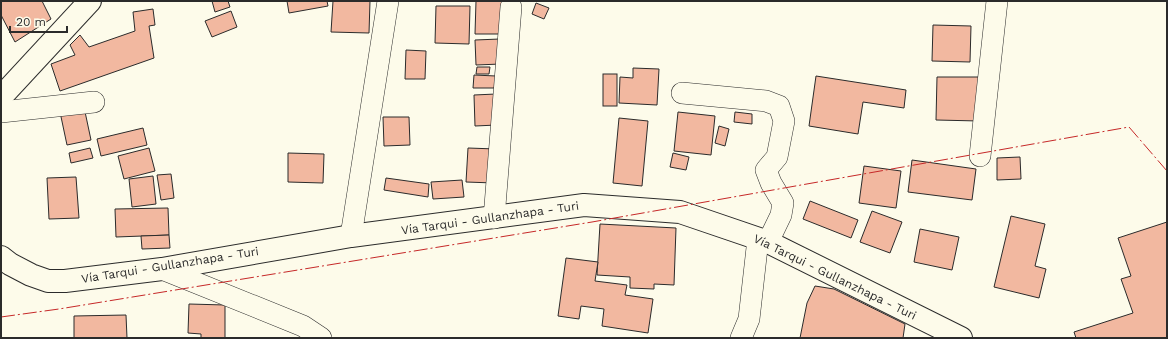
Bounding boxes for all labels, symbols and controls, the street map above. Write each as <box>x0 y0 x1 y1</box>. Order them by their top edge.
scale bar <box>10 8 67 34</box>
text: 20 m <box>16 15 46 29</box>
street label: Vía Tarqui - Gullanzhapa - Turi <box>400 199 580 237</box>
street label: Vía Tarqui - Gullanzhapa - Turi <box>751 231 919 323</box>
street label: Vía Tarqui - Gullanzhapa - Turi <box>80 244 260 286</box>

